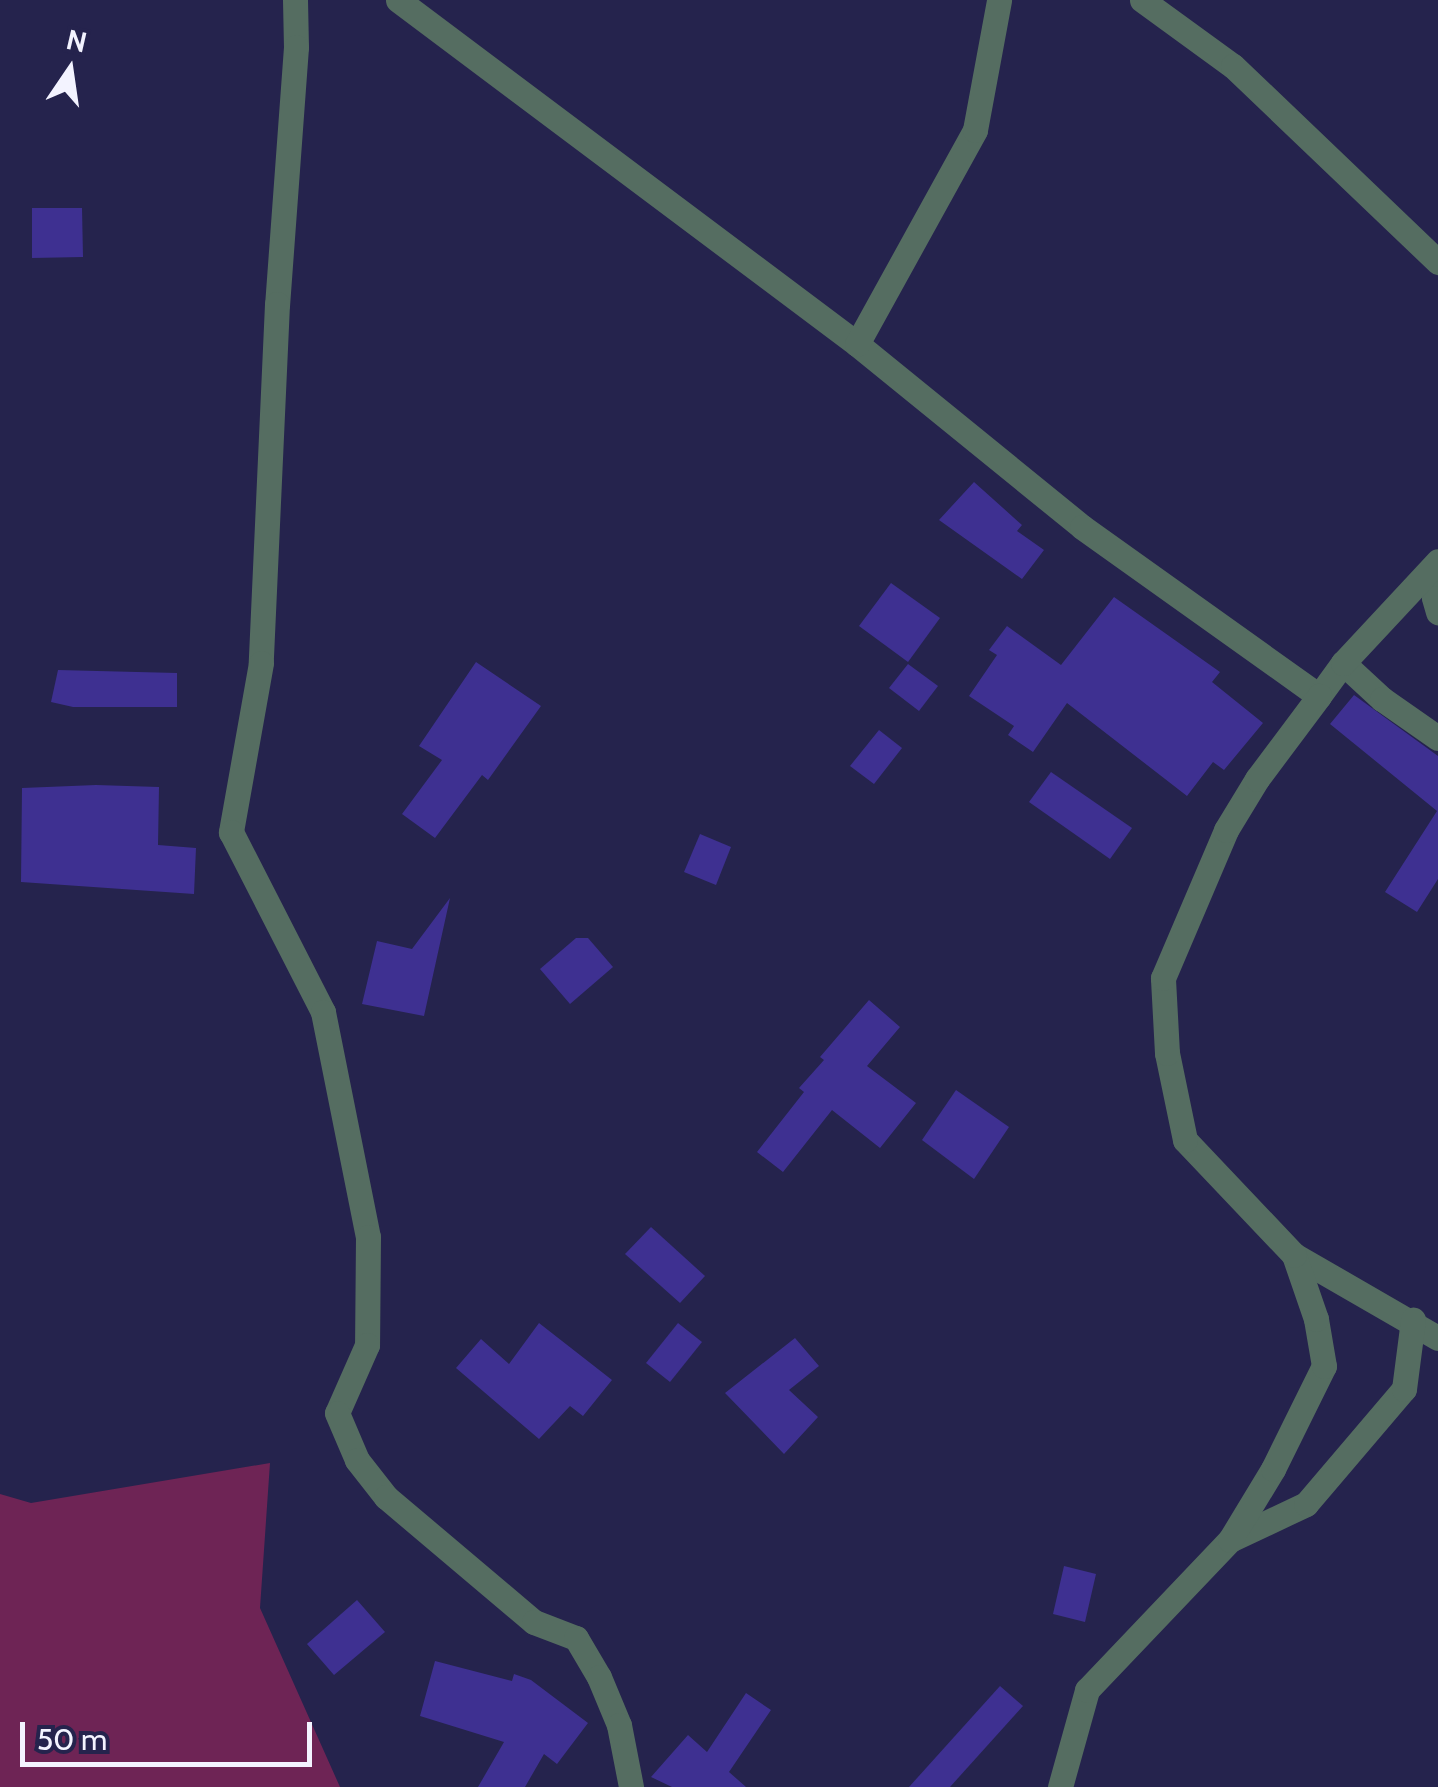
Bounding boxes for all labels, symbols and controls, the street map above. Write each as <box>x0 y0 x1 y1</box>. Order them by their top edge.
north arrow <box>20 20 120 120</box>
text: N <box>63 22 90 60</box>
scale bar <box>25 1702 318 1764</box>
text: 50 m <box>37 1721 107 1758</box>

